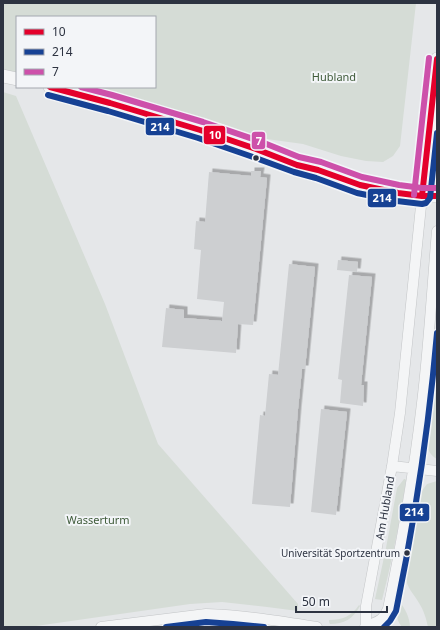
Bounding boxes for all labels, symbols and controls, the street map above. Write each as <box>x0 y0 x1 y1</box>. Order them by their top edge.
legend <box>16 16 156 88</box>
text: 10 <box>52 23 66 40</box>
text: 214 <box>52 43 73 60</box>
text: 7 <box>52 63 59 80</box>
park label: Hubland <box>312 69 356 84</box>
line badge: 214 <box>145 117 175 136</box>
text: 214 <box>151 119 170 134</box>
line badge: 10 <box>203 125 226 145</box>
text: 10 <box>209 127 221 142</box>
line badge: 7 <box>251 131 266 150</box>
text: 7 <box>256 133 262 148</box>
unlabelled marker <box>251 153 261 163</box>
line badge: 214 <box>367 188 397 208</box>
text: 214 <box>373 190 392 205</box>
street label: Am Hubland <box>372 475 397 541</box>
line badge: 214 <box>399 503 430 522</box>
text: 214 <box>405 504 424 519</box>
park label: Wasserturm <box>66 512 130 527</box>
place label: Universität Sportzentrum <box>281 546 400 560</box>
marker: Universität Sportzentrum <box>402 548 412 558</box>
scale bar <box>296 588 387 614</box>
text: 50 m <box>302 593 330 610</box>

